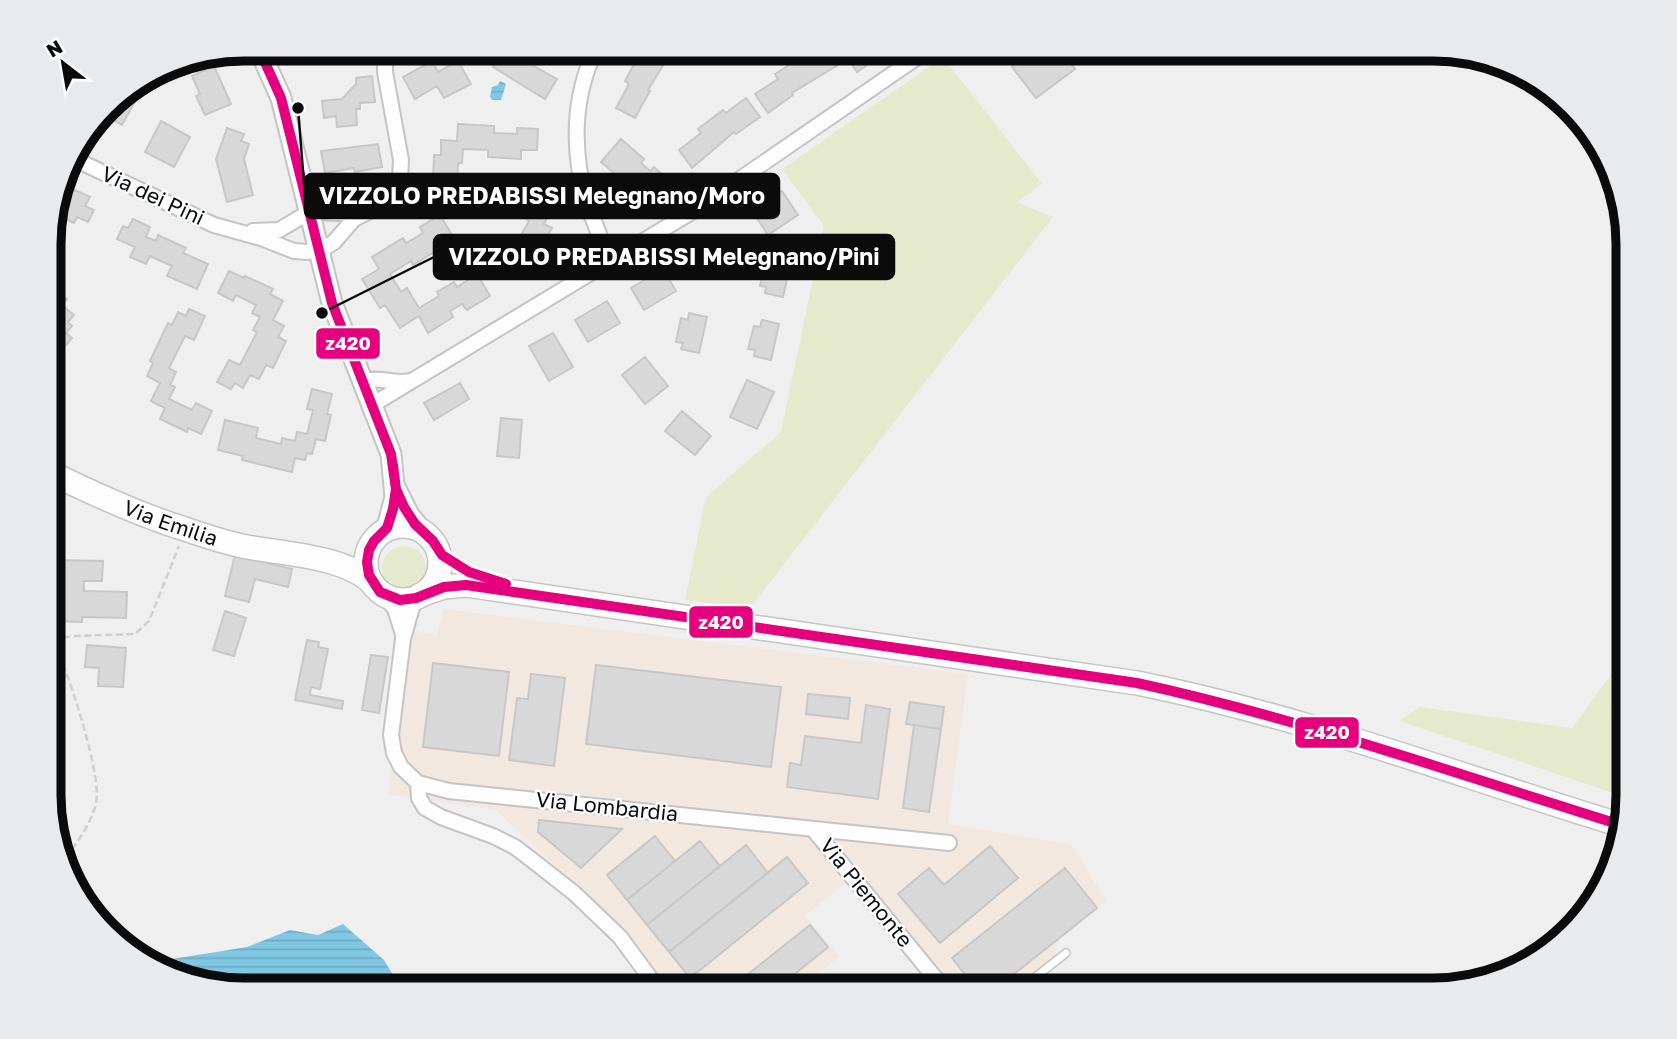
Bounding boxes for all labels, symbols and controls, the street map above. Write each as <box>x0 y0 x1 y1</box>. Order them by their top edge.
north arrow <box>28 28 98 98</box>
text: N <box>42 34 66 62</box>
street label: Via dei Pini <box>98 160 209 230</box>
callout: VIZZOLO PREDABISSI Melegnano/Moro <box>305 174 779 218</box>
text: VIZZOLO PREDABISSI Melegnano/Moro <box>319 181 765 209</box>
callout: VIZZOLO PREDABISSI Melegnano/Pini <box>434 235 894 279</box>
text: VIZZOLO PREDABISSI Melegnano/Pini <box>448 242 880 270</box>
line badge: z420 <box>315 327 381 360</box>
text: z420 <box>325 331 371 354</box>
street label: Via Emilia <box>120 494 221 551</box>
line badge: z420 <box>688 605 754 639</box>
text: z420 <box>698 610 744 633</box>
line badge: z420 <box>1294 716 1360 749</box>
text: z420 <box>1304 720 1350 743</box>
street label: Via Lombardia <box>535 786 680 826</box>
street label: Via Piemonte <box>815 833 919 952</box>

